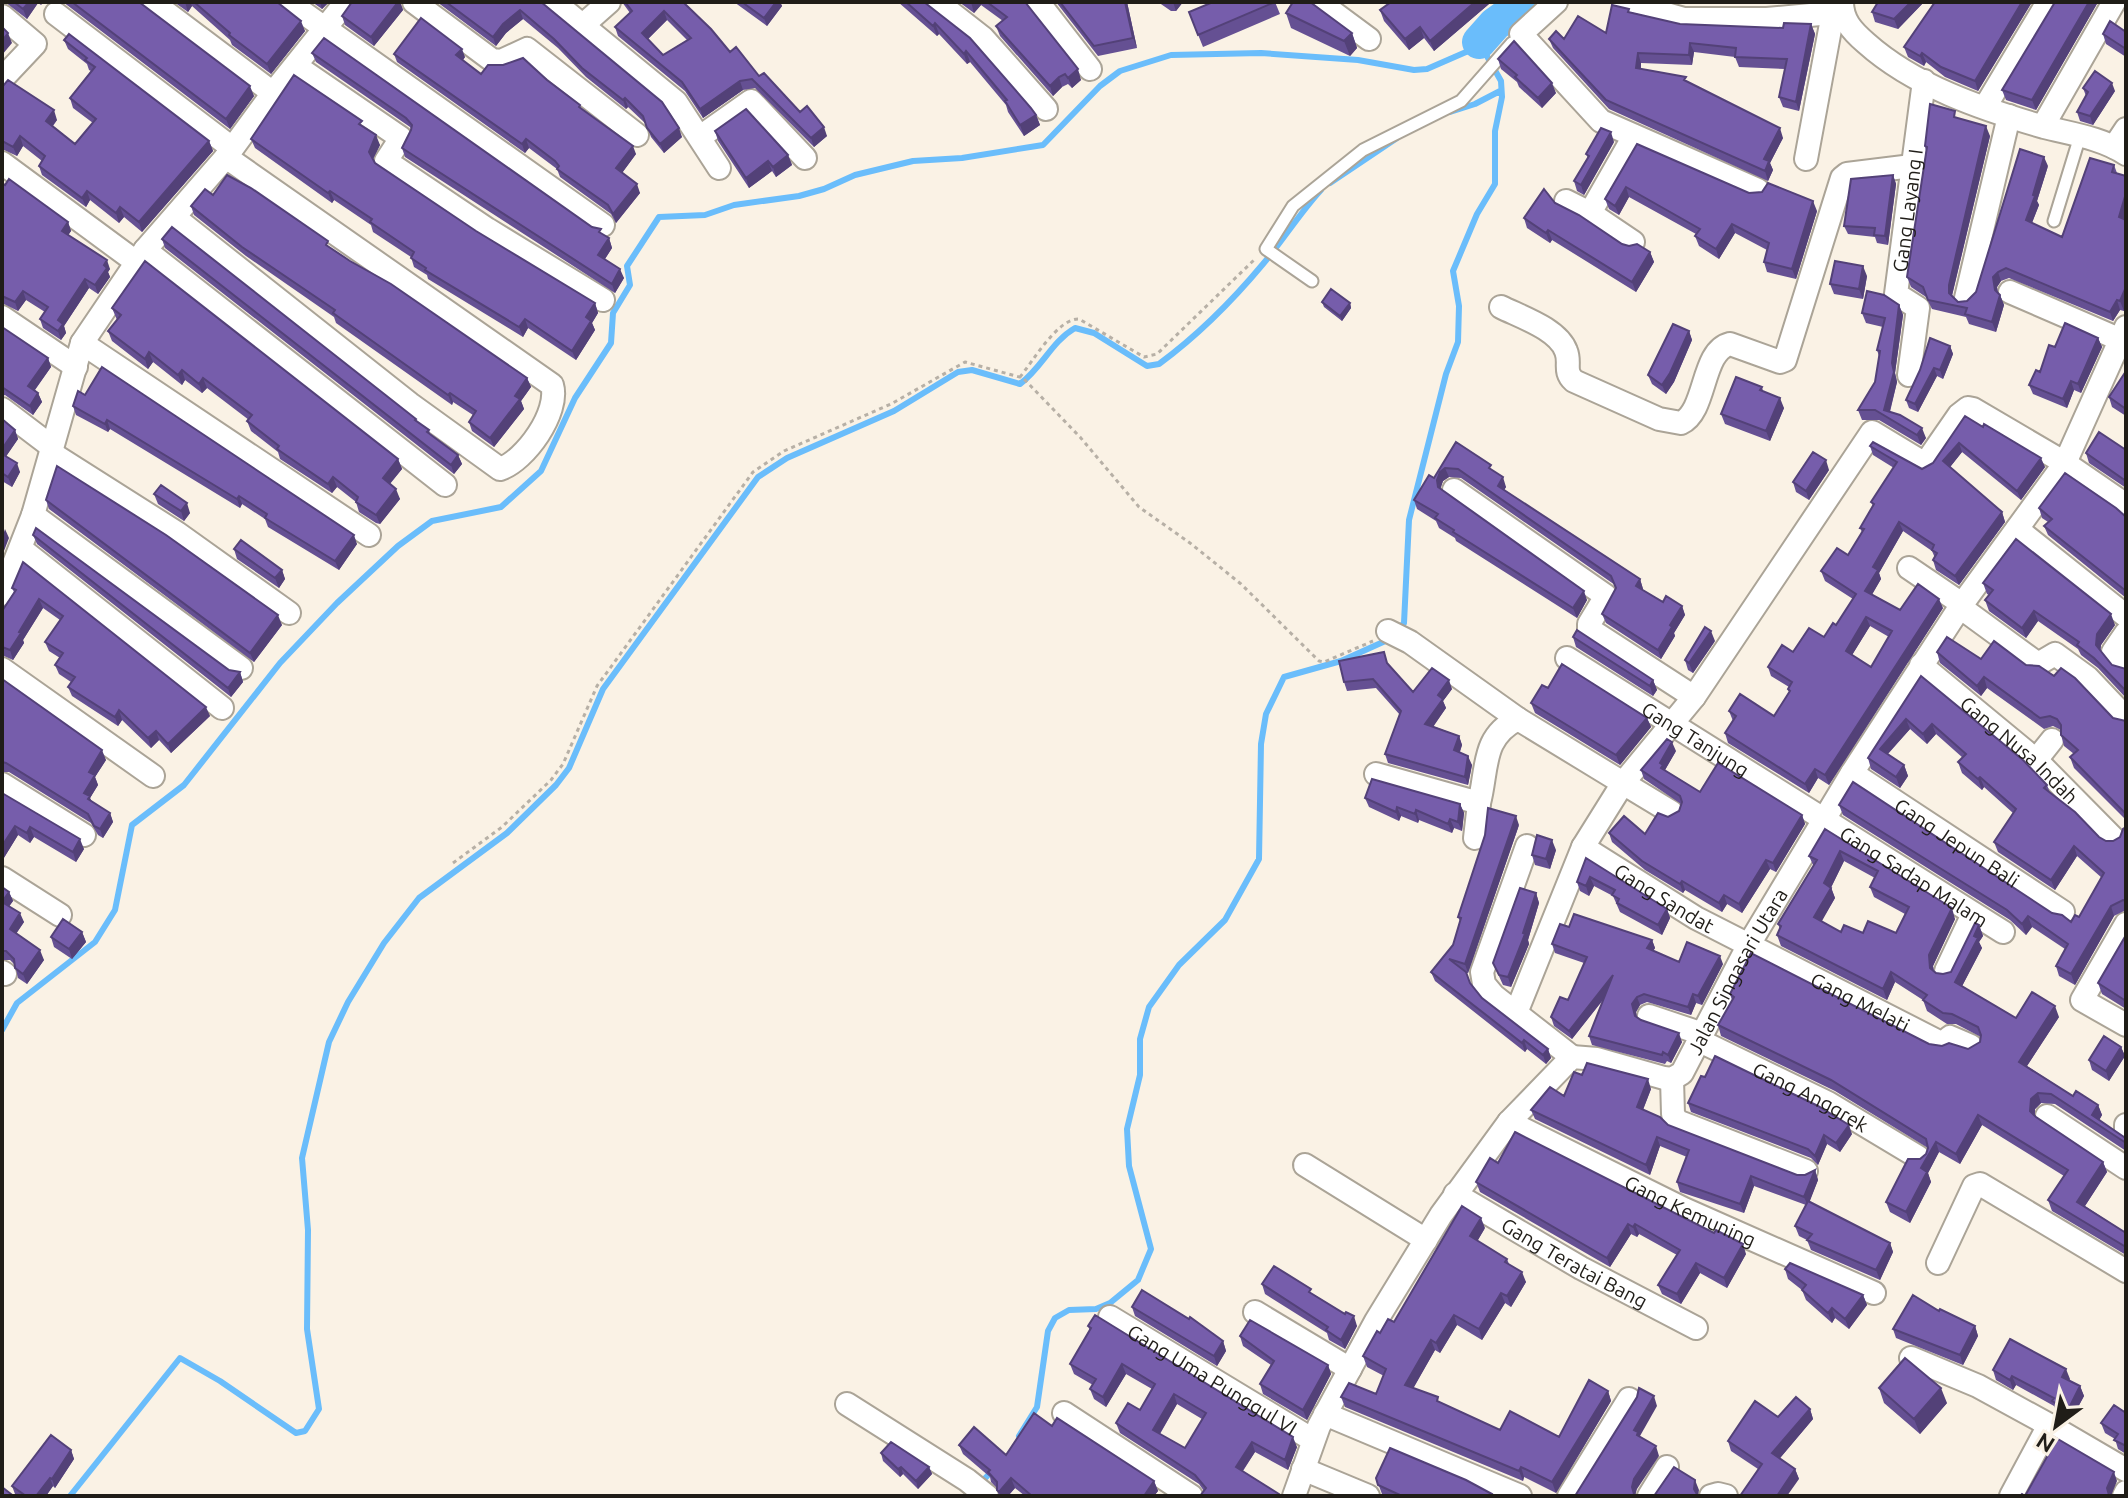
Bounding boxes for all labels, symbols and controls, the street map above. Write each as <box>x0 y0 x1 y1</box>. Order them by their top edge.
street label: Gang Layang I <box>1888 147 1926 273</box>
street label: Gang Nusa Indah <box>1956 691 2084 808</box>
street label: Gang Tanjung <box>1638 697 1754 781</box>
street label: Gang Jepun Bali <box>1891 793 2024 892</box>
street label: Gang Sadap Malam <box>1836 821 1992 931</box>
street label: Gang Sandat <box>1610 858 1718 937</box>
street label: Jalan Singasari Utara <box>1682 884 1792 1058</box>
street label: Gang Melati <box>1807 967 1914 1037</box>
street label: Gang Anggrek <box>1749 1057 1873 1136</box>
street label: Gang Kemuning <box>1621 1170 1760 1251</box>
street label: Gang Teratai Bang <box>1498 1213 1652 1312</box>
street label: Gang Uma Punggul VI <box>1124 1319 1301 1439</box>
north arrow <box>2016 1386 2096 1466</box>
text: N <box>2032 1428 2059 1458</box>

